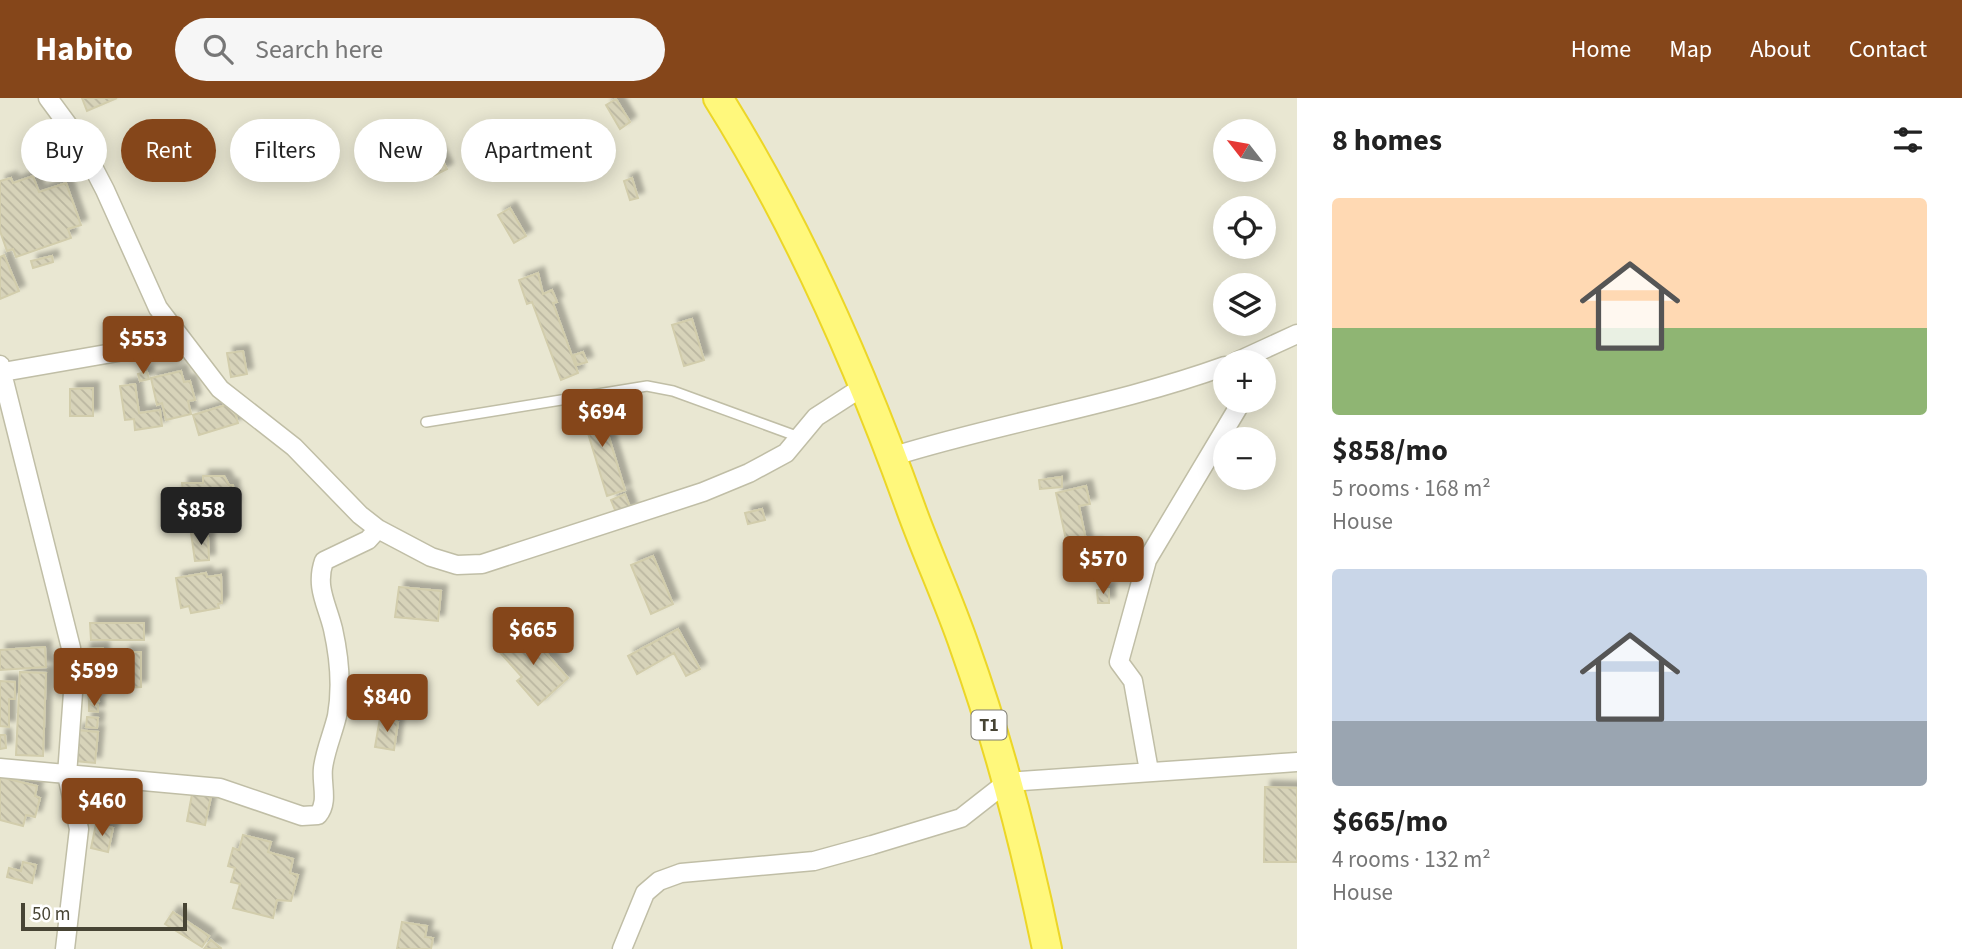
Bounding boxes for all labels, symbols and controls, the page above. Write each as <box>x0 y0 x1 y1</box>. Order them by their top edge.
search box <box>175 18 665 81</box>
text: Habito <box>35 26 133 73</box>
icon: search <box>199 30 237 68</box>
text: Search here <box>255 31 383 68</box>
text: Home <box>1571 32 1631 67</box>
text: Map <box>1669 32 1712 67</box>
text: About <box>1750 32 1811 67</box>
text: Contact <box>1849 32 1927 67</box>
chip: Buy <box>21 119 107 182</box>
chip: Rent <box>121 119 216 182</box>
chip: Filters <box>230 119 340 182</box>
chip: New <box>354 119 447 182</box>
chip: Apartment <box>461 119 616 182</box>
north arrow <box>1213 119 1276 182</box>
map controls <box>1213 119 1276 490</box>
text: 8 homes <box>1332 119 1442 162</box>
icon: filters <box>1889 121 1927 159</box>
button: locate <box>1213 196 1276 259</box>
icon: home <box>1567 243 1693 369</box>
button: layers <box>1213 273 1276 336</box>
pin: $553 <box>102 316 184 376</box>
text: $553 <box>119 322 167 355</box>
button: + <box>1213 350 1276 413</box>
pin: $694 <box>561 390 643 449</box>
text: $694 <box>578 395 626 428</box>
button: − <box>1213 427 1276 490</box>
text: $858/mo <box>1332 429 1448 472</box>
text: 5 rooms · 168 m² <box>1332 472 1491 505</box>
pin: $858 <box>160 488 242 547</box>
text: $858 <box>177 493 225 526</box>
text: House <box>1332 505 1393 538</box>
pin: $570 <box>1062 536 1144 596</box>
text: $570 <box>1079 542 1127 575</box>
pin: $665 <box>492 608 574 667</box>
text: $665 <box>509 613 557 646</box>
icon: home <box>1567 614 1693 740</box>
pin: $599 <box>53 648 135 708</box>
text: $599 <box>70 654 118 687</box>
pin: $840 <box>346 674 428 734</box>
text: $840 <box>363 680 411 713</box>
road number: T1 <box>972 710 1006 740</box>
pin: $460 <box>61 778 143 838</box>
text: $460 <box>78 784 126 817</box>
text: $665/mo <box>1332 800 1448 843</box>
text: 4 rooms · 132 m² <box>1332 843 1491 876</box>
text: House <box>1332 876 1393 909</box>
scale bar <box>21 900 187 932</box>
text: 50 m <box>32 901 70 928</box>

